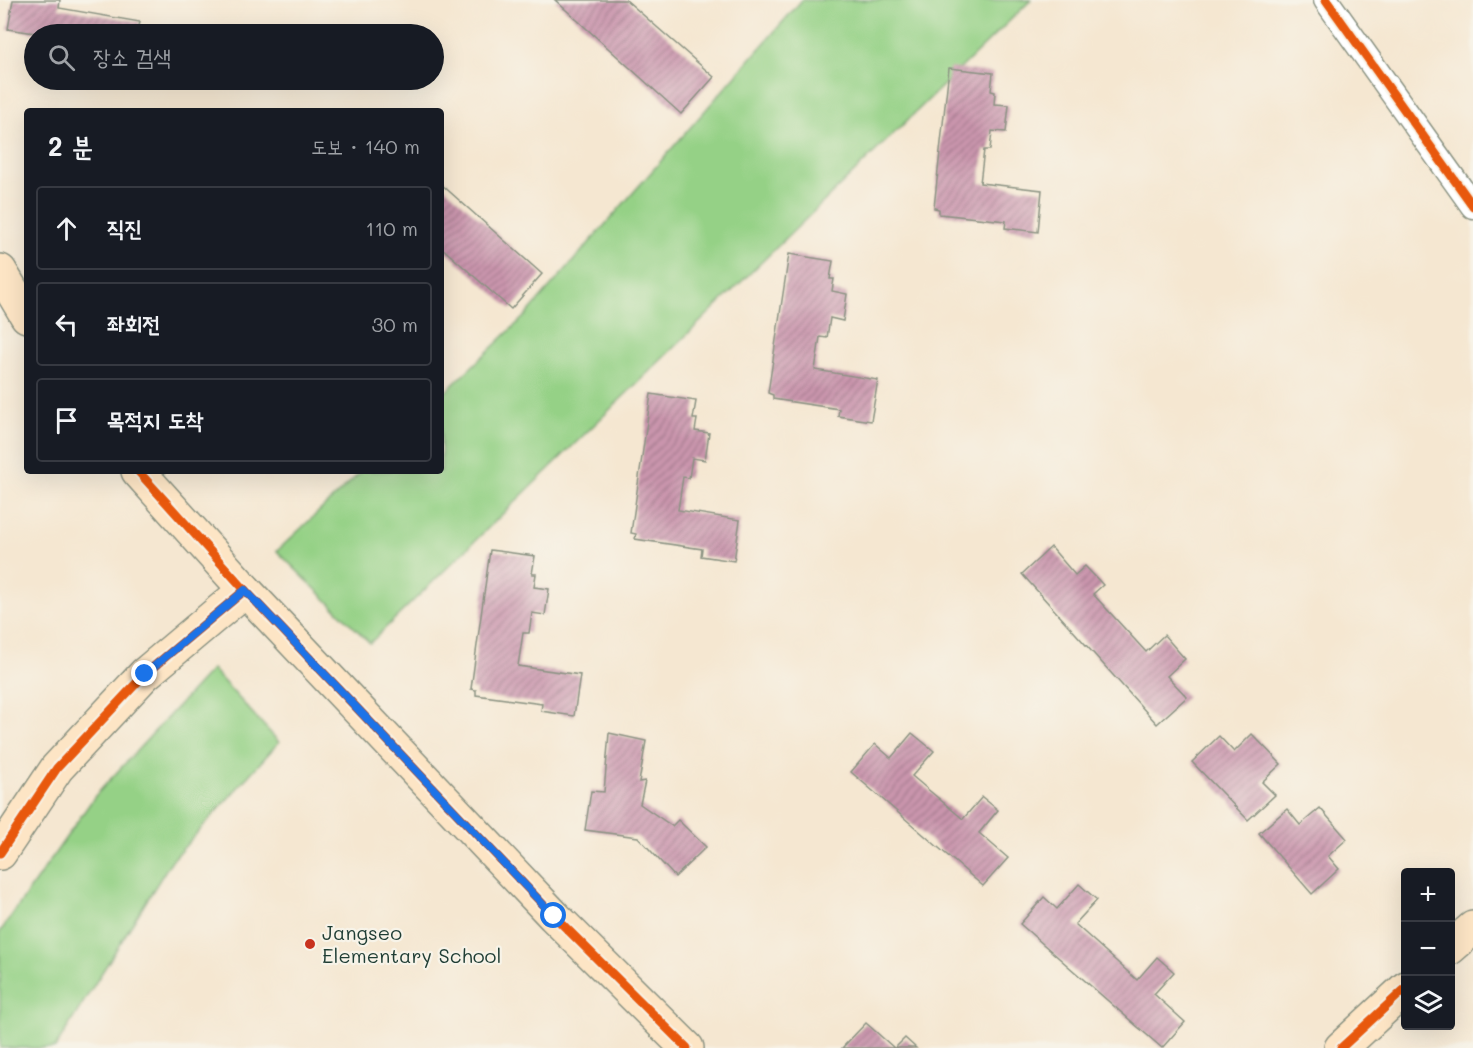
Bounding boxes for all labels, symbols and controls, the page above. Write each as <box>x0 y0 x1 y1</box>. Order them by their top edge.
search box <box>24 24 444 90</box>
icon: search <box>45 41 78 74</box>
text: 장소 검색 <box>93 42 171 71</box>
text: 2 분 <box>48 129 93 163</box>
text: 도보 · 140 m <box>311 133 420 159</box>
icon: ahead <box>50 212 83 245</box>
text: 직진 <box>107 213 142 242</box>
text: 110 m <box>365 215 418 241</box>
icon: left <box>50 308 83 341</box>
text: 좌회전 <box>107 309 160 338</box>
text: 30 m <box>372 311 418 337</box>
icon: arrive <box>50 404 83 437</box>
text: 목적지 도착 <box>107 405 203 434</box>
route end <box>131 660 157 686</box>
map controls <box>1401 868 1455 1030</box>
button: + <box>1401 868 1455 922</box>
route start <box>540 902 566 928</box>
place label: Jangseo Elementary School <box>322 919 501 968</box>
button: − <box>1401 922 1455 976</box>
marker: Jangseo Elementary School <box>303 937 317 951</box>
button: layers <box>1401 976 1455 1030</box>

